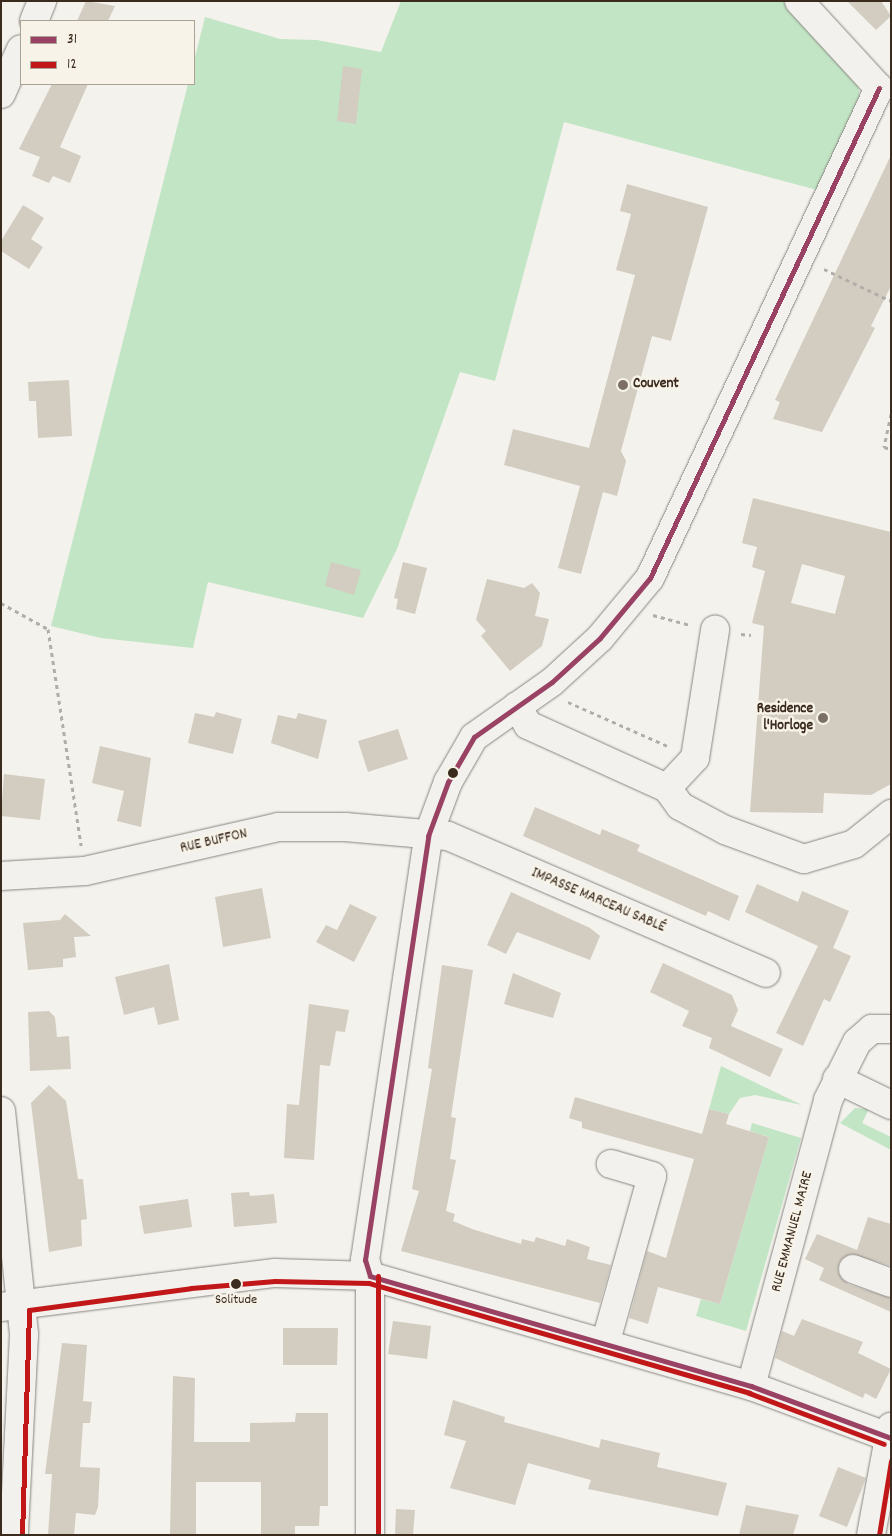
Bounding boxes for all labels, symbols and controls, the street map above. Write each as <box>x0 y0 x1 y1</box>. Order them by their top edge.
legend <box>20 20 195 85</box>
text: 31 <box>67 29 77 51</box>
text: 12 <box>67 54 77 76</box>
place label: Couvent <box>633 376 679 394</box>
marker: Couvent <box>617 379 629 391</box>
place label: Residence l'Horloge <box>757 700 813 735</box>
marker: Residence l'Horloge <box>817 712 829 724</box>
unlabelled marker <box>448 768 458 778</box>
street label: RUE BUFFON <box>179 826 249 858</box>
street label: IMPASSE MARCEAU SABLÉ <box>528 865 668 937</box>
street label: RUE EMMANUEL MAIRE <box>768 1170 818 1294</box>
marker: Solitude <box>231 1279 241 1289</box>
place label: Solitude <box>215 1292 257 1308</box>

